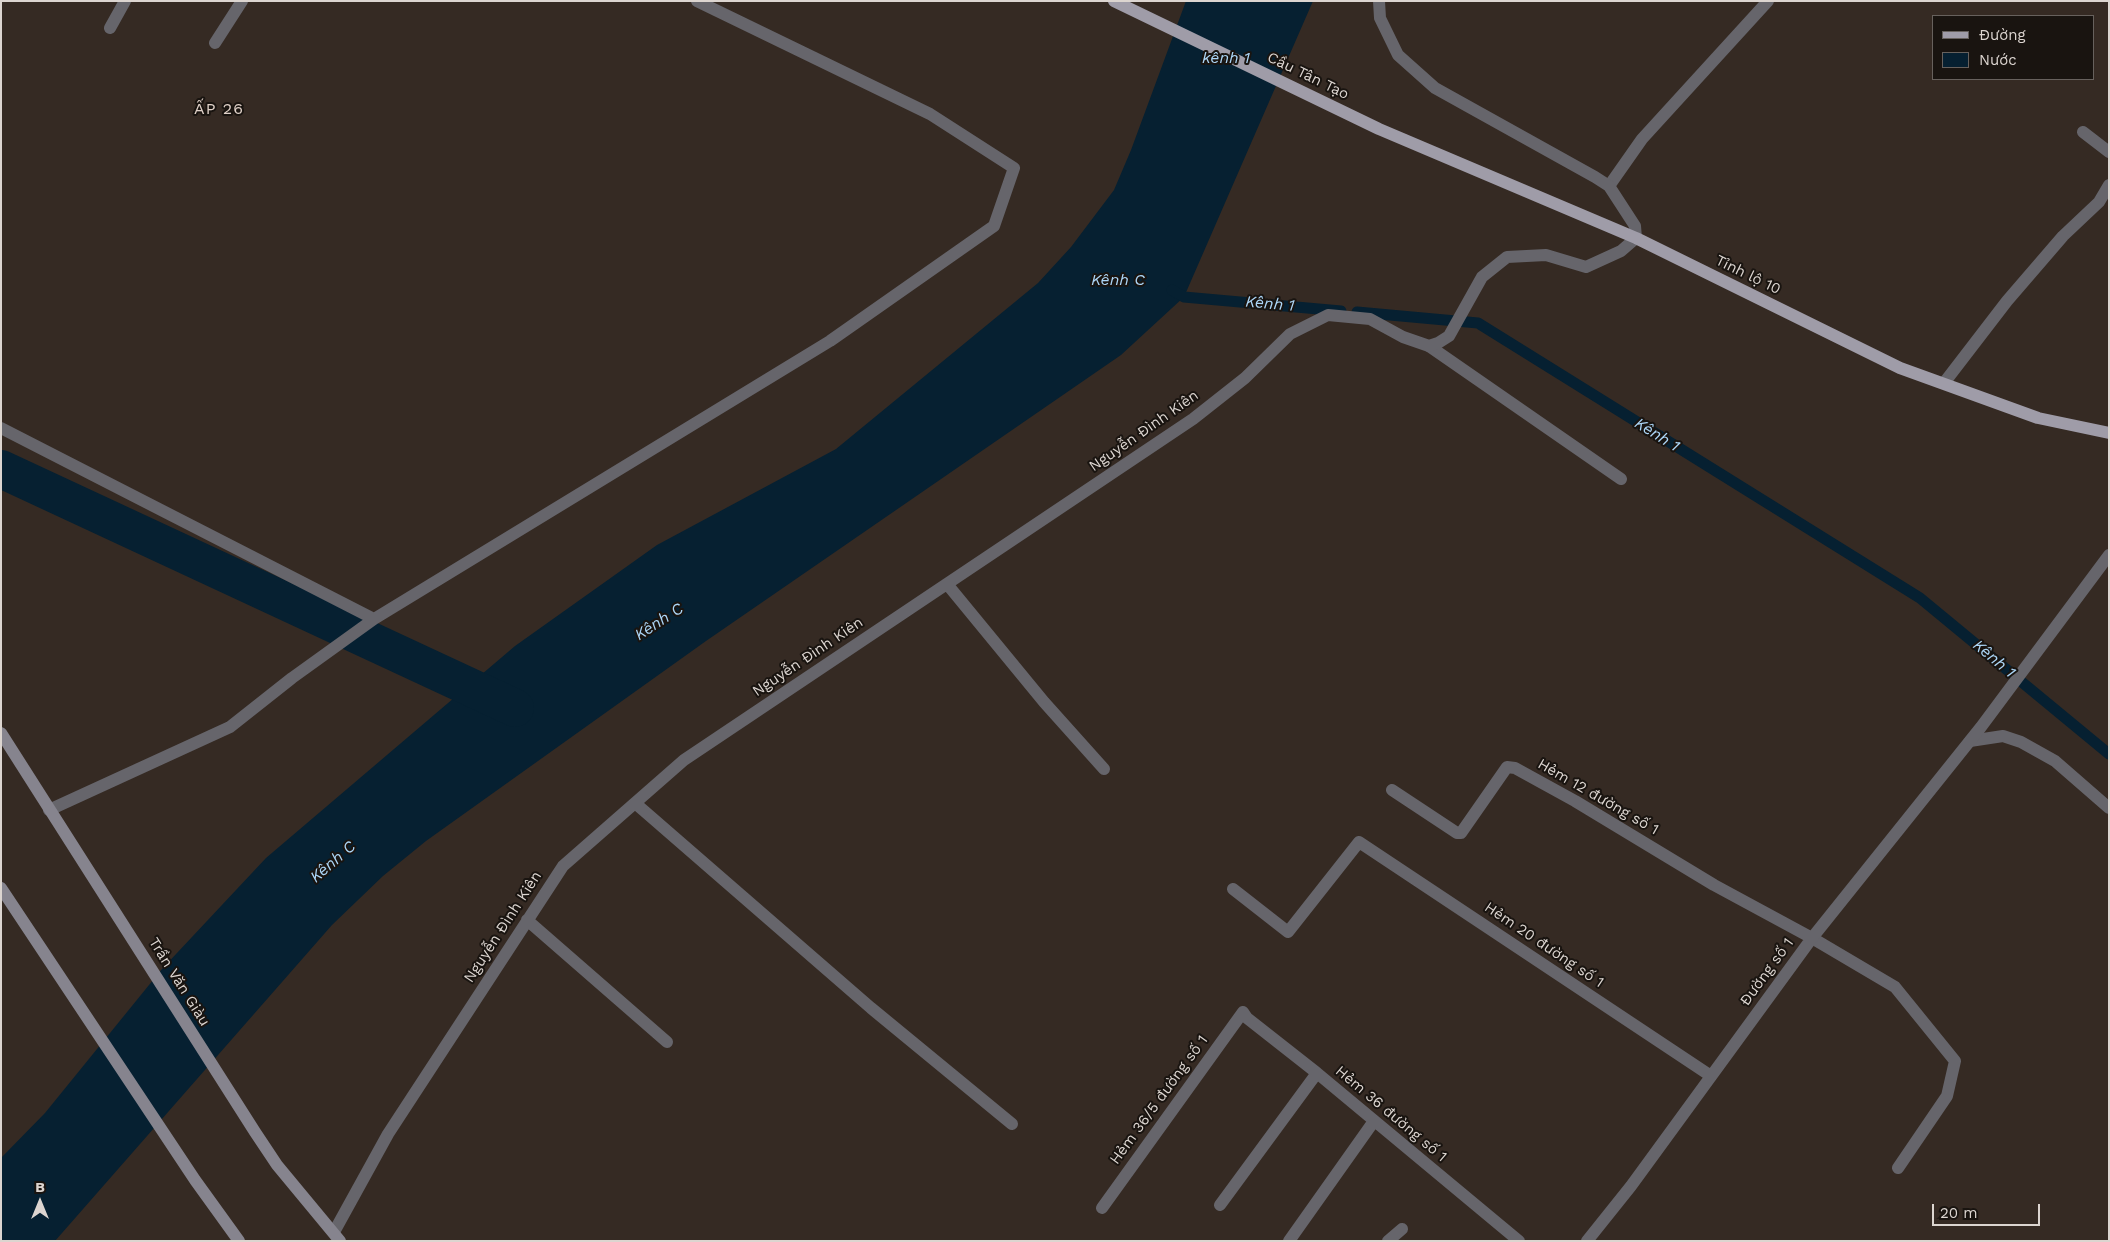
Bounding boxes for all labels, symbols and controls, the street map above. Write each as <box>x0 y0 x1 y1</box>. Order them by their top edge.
legend <box>1932 15 2095 80</box>
text: Đường <box>1979 26 2026 44</box>
water label: kênh 1 <box>1202 48 1250 68</box>
street label: Cầu Tân Tạo <box>1264 48 1352 104</box>
text: Nước <box>1979 51 2017 69</box>
district label: ẤP 26 <box>193 99 245 119</box>
street label: Tỉnh lộ 10 <box>1712 251 1784 299</box>
water label: Kênh C <box>1091 270 1145 290</box>
water label: Kênh 1 <box>1245 292 1295 316</box>
street label: Nguyễn Đình Kiên <box>1086 387 1202 475</box>
water label: Kênh 1 <box>1631 414 1683 456</box>
water label: Kênh C <box>631 599 687 645</box>
street label: Nguyễn Đình Kiên <box>749 613 867 701</box>
water label: Kênh 1 <box>1969 636 2019 682</box>
street label: Hẻm 12 đường số 1 <box>1534 755 1662 839</box>
water label: Kênh C <box>306 837 360 887</box>
street label: Nguyễn Đình Kiên <box>460 868 546 986</box>
street label: Hẻm 20 đường số 1 <box>1481 898 1607 992</box>
street label: Trần Văn Giàu <box>145 934 213 1030</box>
street label: Đường số 1 <box>1736 935 1798 1009</box>
street label: Hẻm 36/5 đường số 1 <box>1106 1032 1212 1168</box>
street label: Hẻm 36 đường số 1 <box>1332 1062 1450 1166</box>
north arrow <box>15 1177 65 1227</box>
text: B <box>35 1179 45 1195</box>
scale bar <box>1935 1194 2042 1226</box>
text: 20 m <box>1940 1204 1978 1222</box>

